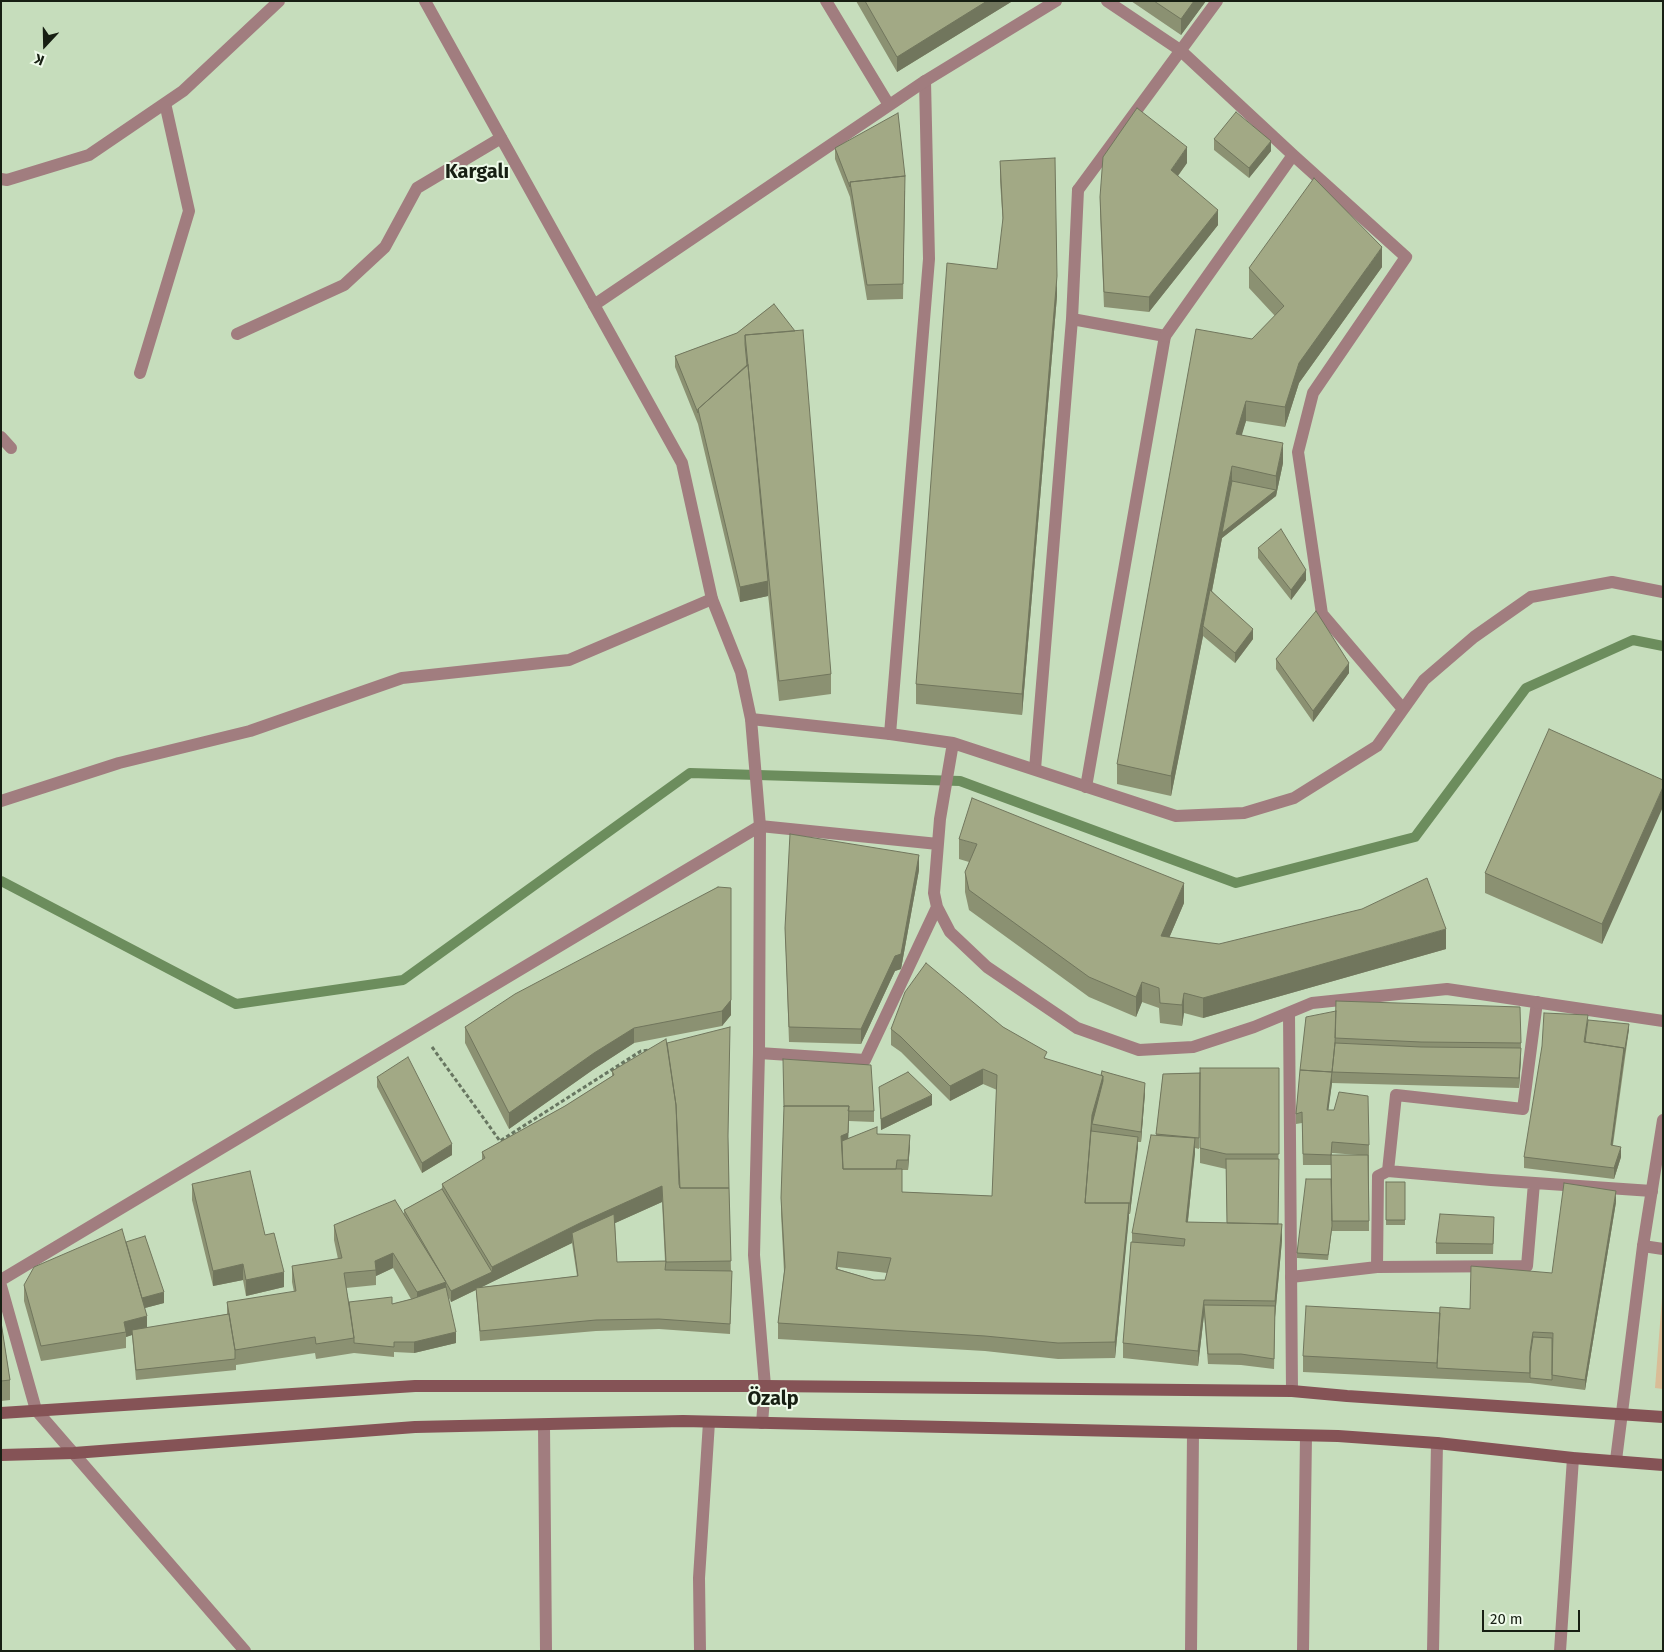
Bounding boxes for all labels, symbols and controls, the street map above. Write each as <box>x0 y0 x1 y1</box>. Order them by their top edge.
north arrow <box>20 20 70 70</box>
text: K <box>32 50 47 69</box>
district label: Kargalı <box>445 160 509 184</box>
district label: Özalp <box>747 1387 799 1411</box>
scale bar <box>1484 1600 1582 1632</box>
text: 20 m <box>1490 1610 1523 1628</box>

